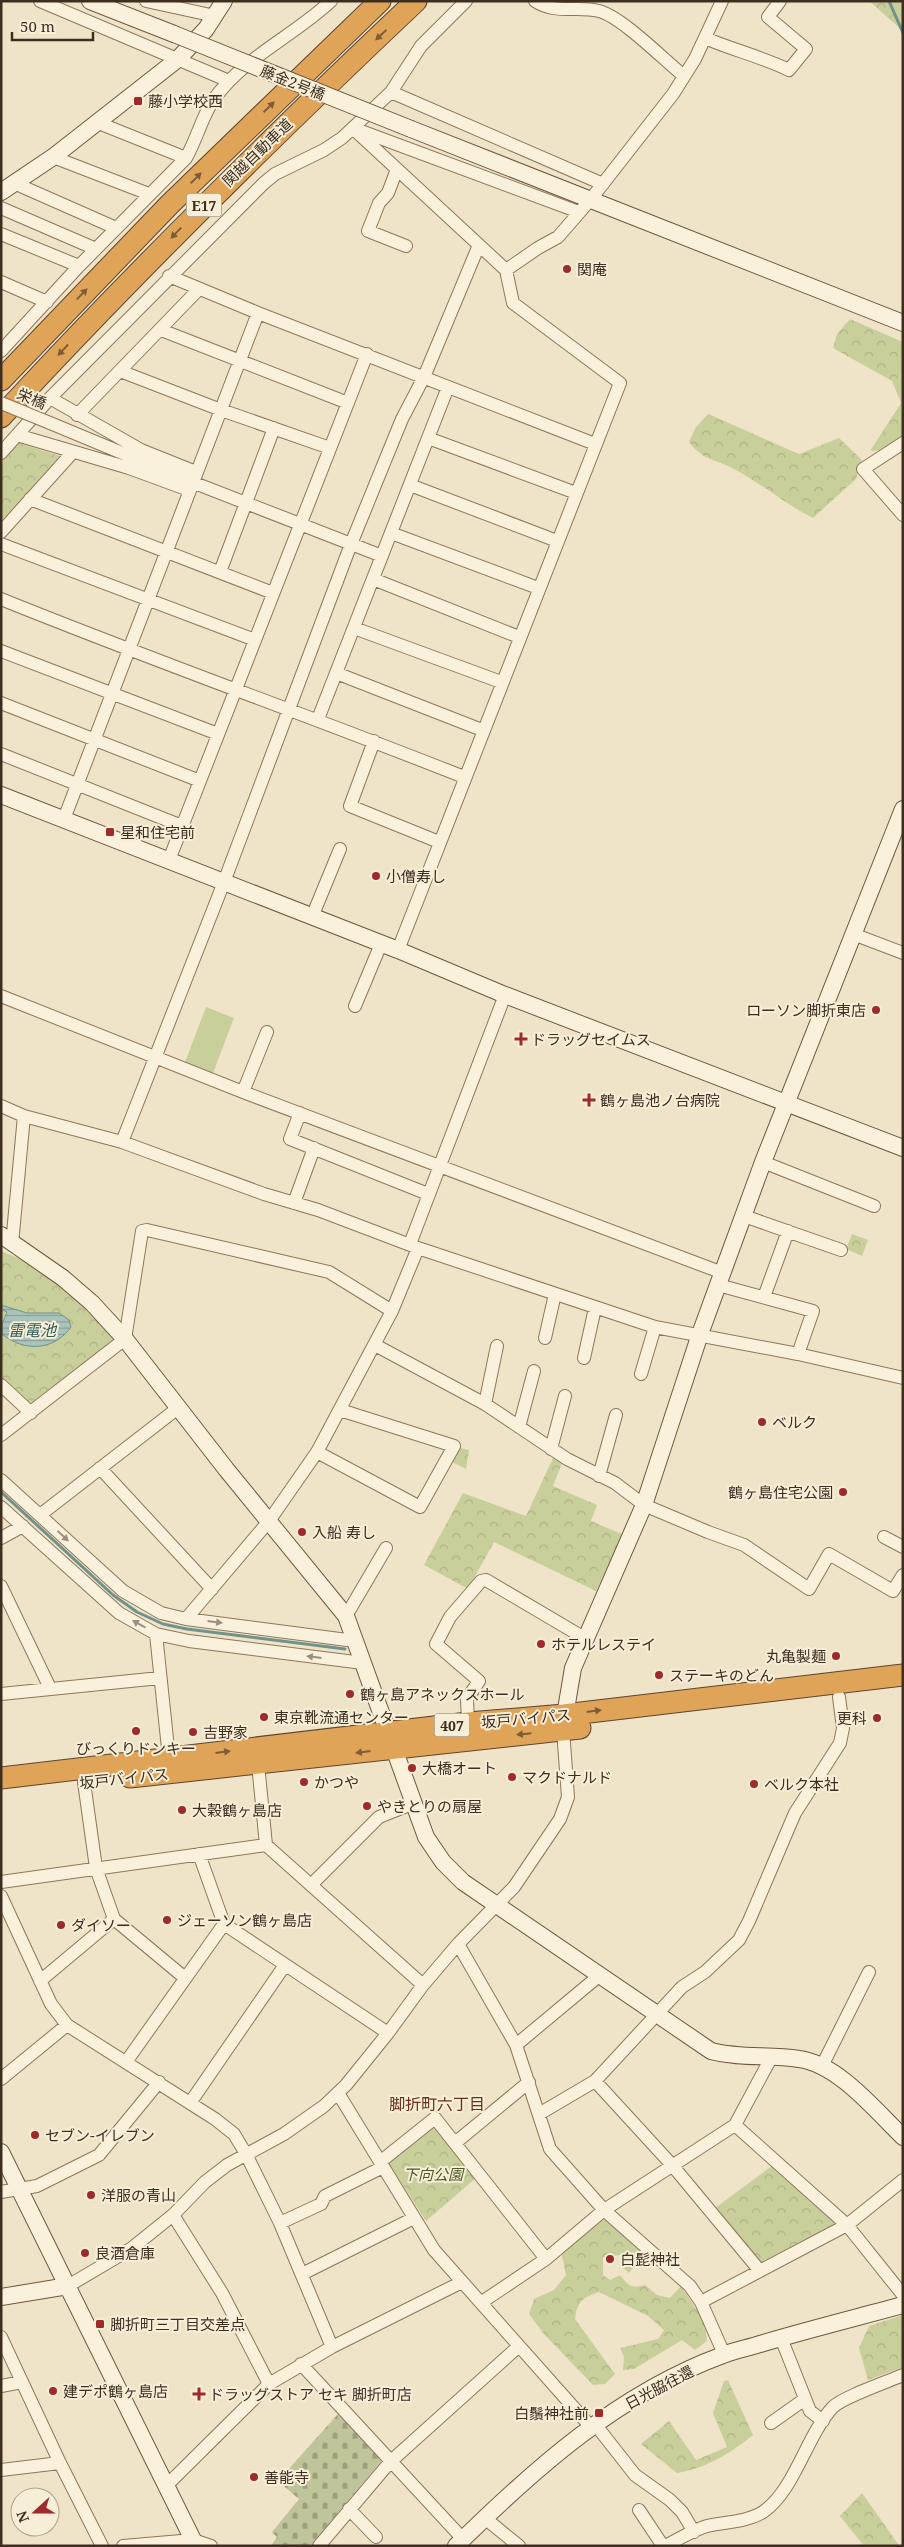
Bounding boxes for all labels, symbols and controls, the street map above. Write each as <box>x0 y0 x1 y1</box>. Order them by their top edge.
scale bar <box>12 10 94 42</box>
text: 50 m <box>20 16 55 36</box>
one-way arrow <box>375 29 387 41</box>
street label: 藤金2号橋 <box>258 60 328 104</box>
place label: 藤小学校西 <box>148 91 223 111</box>
marker: 藤小学校西 <box>132 95 144 107</box>
one-way arrow <box>263 101 275 113</box>
street label: 関越自動車道 <box>218 114 296 190</box>
one-way arrow <box>190 172 202 184</box>
road number: E17 <box>186 194 222 216</box>
one-way arrow <box>170 226 182 238</box>
place label: 関庵 <box>577 259 607 279</box>
marker: 関庵 <box>561 263 573 275</box>
one-way arrow <box>76 288 88 300</box>
one-way arrow <box>57 344 69 356</box>
street label: 栄橋 <box>14 383 50 413</box>
place label: 星和住宅前 <box>120 822 195 842</box>
marker: 星和住宅前 <box>104 826 116 838</box>
place label: 小僧寿し <box>386 866 446 886</box>
marker: 小僧寿し <box>370 870 382 882</box>
place label: ローソン脚折東店 <box>746 1000 866 1020</box>
marker: ローソン脚折東店 <box>870 1004 882 1016</box>
place label: ドラッグセイムス <box>531 1029 651 1049</box>
marker: ドラッグセイムス <box>515 1033 527 1045</box>
place label: 鶴ヶ島池ノ台病院 <box>600 1090 720 1110</box>
marker: 鶴ヶ島池ノ台病院 <box>582 1093 596 1107</box>
water label: 雷電池 <box>8 1319 58 1341</box>
place label: ベルク <box>772 1412 817 1432</box>
marker: ベルク <box>756 1416 768 1428</box>
place label: 鶴ヶ島住宅公園 <box>728 1482 833 1502</box>
marker: 鶴ヶ島住宅公園 <box>837 1486 849 1498</box>
place label: 入船 寿し <box>312 1522 376 1542</box>
marker: 入船 寿し <box>296 1526 308 1538</box>
one-way arrow <box>57 1530 69 1542</box>
one-way arrow <box>208 1618 224 1626</box>
one-way arrow <box>131 1620 146 1628</box>
place label: ホテルレステイ <box>551 1634 656 1654</box>
marker: ホテルレステイ <box>535 1638 547 1650</box>
place label: 丸亀製麺 <box>766 1646 826 1666</box>
marker: 丸亀製麺 <box>830 1650 842 1662</box>
one-way arrow <box>306 1653 322 1661</box>
place label: ステーキのどん <box>669 1665 774 1685</box>
marker: ステーキのどん <box>653 1669 665 1681</box>
place label: 鶴ヶ島アネックスホール <box>360 1684 525 1704</box>
marker: 鶴ヶ島アネックスホール <box>344 1688 356 1700</box>
street label: 坂戸バイパス <box>480 1704 572 1732</box>
place label: 東京靴流通センター <box>274 1707 409 1727</box>
one-way arrow <box>586 1707 602 1715</box>
place label: 更科 <box>837 1708 867 1728</box>
marker: 東京靴流通センター <box>258 1711 270 1723</box>
marker: 更科 <box>871 1712 883 1724</box>
road number: 407 <box>434 1714 470 1736</box>
place label: 吉野家 <box>203 1722 248 1742</box>
marker: びっくりドンキー <box>130 1725 142 1737</box>
marker: 吉野家 <box>187 1726 199 1738</box>
one-way arrow <box>516 1730 532 1738</box>
place label: びっくりドンキー <box>76 1738 196 1758</box>
one-way arrow <box>216 1748 232 1756</box>
one-way arrow <box>354 1748 370 1756</box>
place label: 大橋オート <box>422 1758 497 1778</box>
marker: 大橋オート <box>406 1762 418 1774</box>
street label: 坂戸バイパス <box>78 1763 170 1793</box>
place label: マクドナルド <box>522 1767 612 1787</box>
marker: マクドナルド <box>506 1771 518 1783</box>
place label: かつや <box>314 1772 359 1792</box>
place label: ベルク本社 <box>764 1774 839 1794</box>
marker: かつや <box>298 1776 310 1788</box>
marker: ベルク本社 <box>748 1778 760 1790</box>
place label: やきとりの扇屋 <box>377 1796 482 1816</box>
place label: 大穀鶴ヶ島店 <box>192 1800 282 1820</box>
marker: やきとりの扇屋 <box>361 1800 373 1812</box>
marker: 大穀鶴ヶ島店 <box>176 1804 188 1816</box>
place label: ジェーソン鶴ヶ島店 <box>177 1910 312 1930</box>
marker: ジェーソン鶴ヶ島店 <box>161 1914 173 1926</box>
place label: ダイソー <box>71 1915 131 1935</box>
marker: ダイソー <box>55 1919 67 1931</box>
district label: 脚折町六丁目 <box>389 2093 485 2115</box>
place label: セブン-イレブン <box>45 2125 155 2145</box>
marker: セブン-イレブン <box>29 2129 41 2141</box>
park label: 下向公園 <box>403 2164 465 2184</box>
place label: 洋服の青山 <box>101 2185 176 2205</box>
marker: 洋服の青山 <box>85 2189 97 2201</box>
place label: 良酒倉庫 <box>95 2243 155 2263</box>
marker: 良酒倉庫 <box>79 2247 91 2259</box>
place label: 白髭神社 <box>620 2249 680 2269</box>
marker: 白髭神社 <box>604 2253 616 2265</box>
place label: 脚折町三丁目交差点 <box>110 2314 245 2334</box>
marker: 脚折町三丁目交差点 <box>94 2318 106 2330</box>
street label: 日光脇往還 <box>621 2361 697 2413</box>
place label: 建デポ鶴ヶ島店 <box>63 2381 168 2401</box>
place label: ドラッグストア セキ 脚折町店 <box>209 2384 412 2404</box>
marker: 建デポ鶴ヶ島店 <box>47 2385 59 2397</box>
marker: ドラッグストア セキ 脚折町店 <box>193 2388 205 2400</box>
place label: 白鬚神社前 <box>514 2403 589 2423</box>
marker: 白鬚神社前 <box>593 2407 605 2419</box>
place label: 善能寺 <box>264 2467 309 2487</box>
marker: 善能寺 <box>248 2471 260 2483</box>
north arrow <box>10 2487 60 2537</box>
text: N <box>12 2508 33 2525</box>

